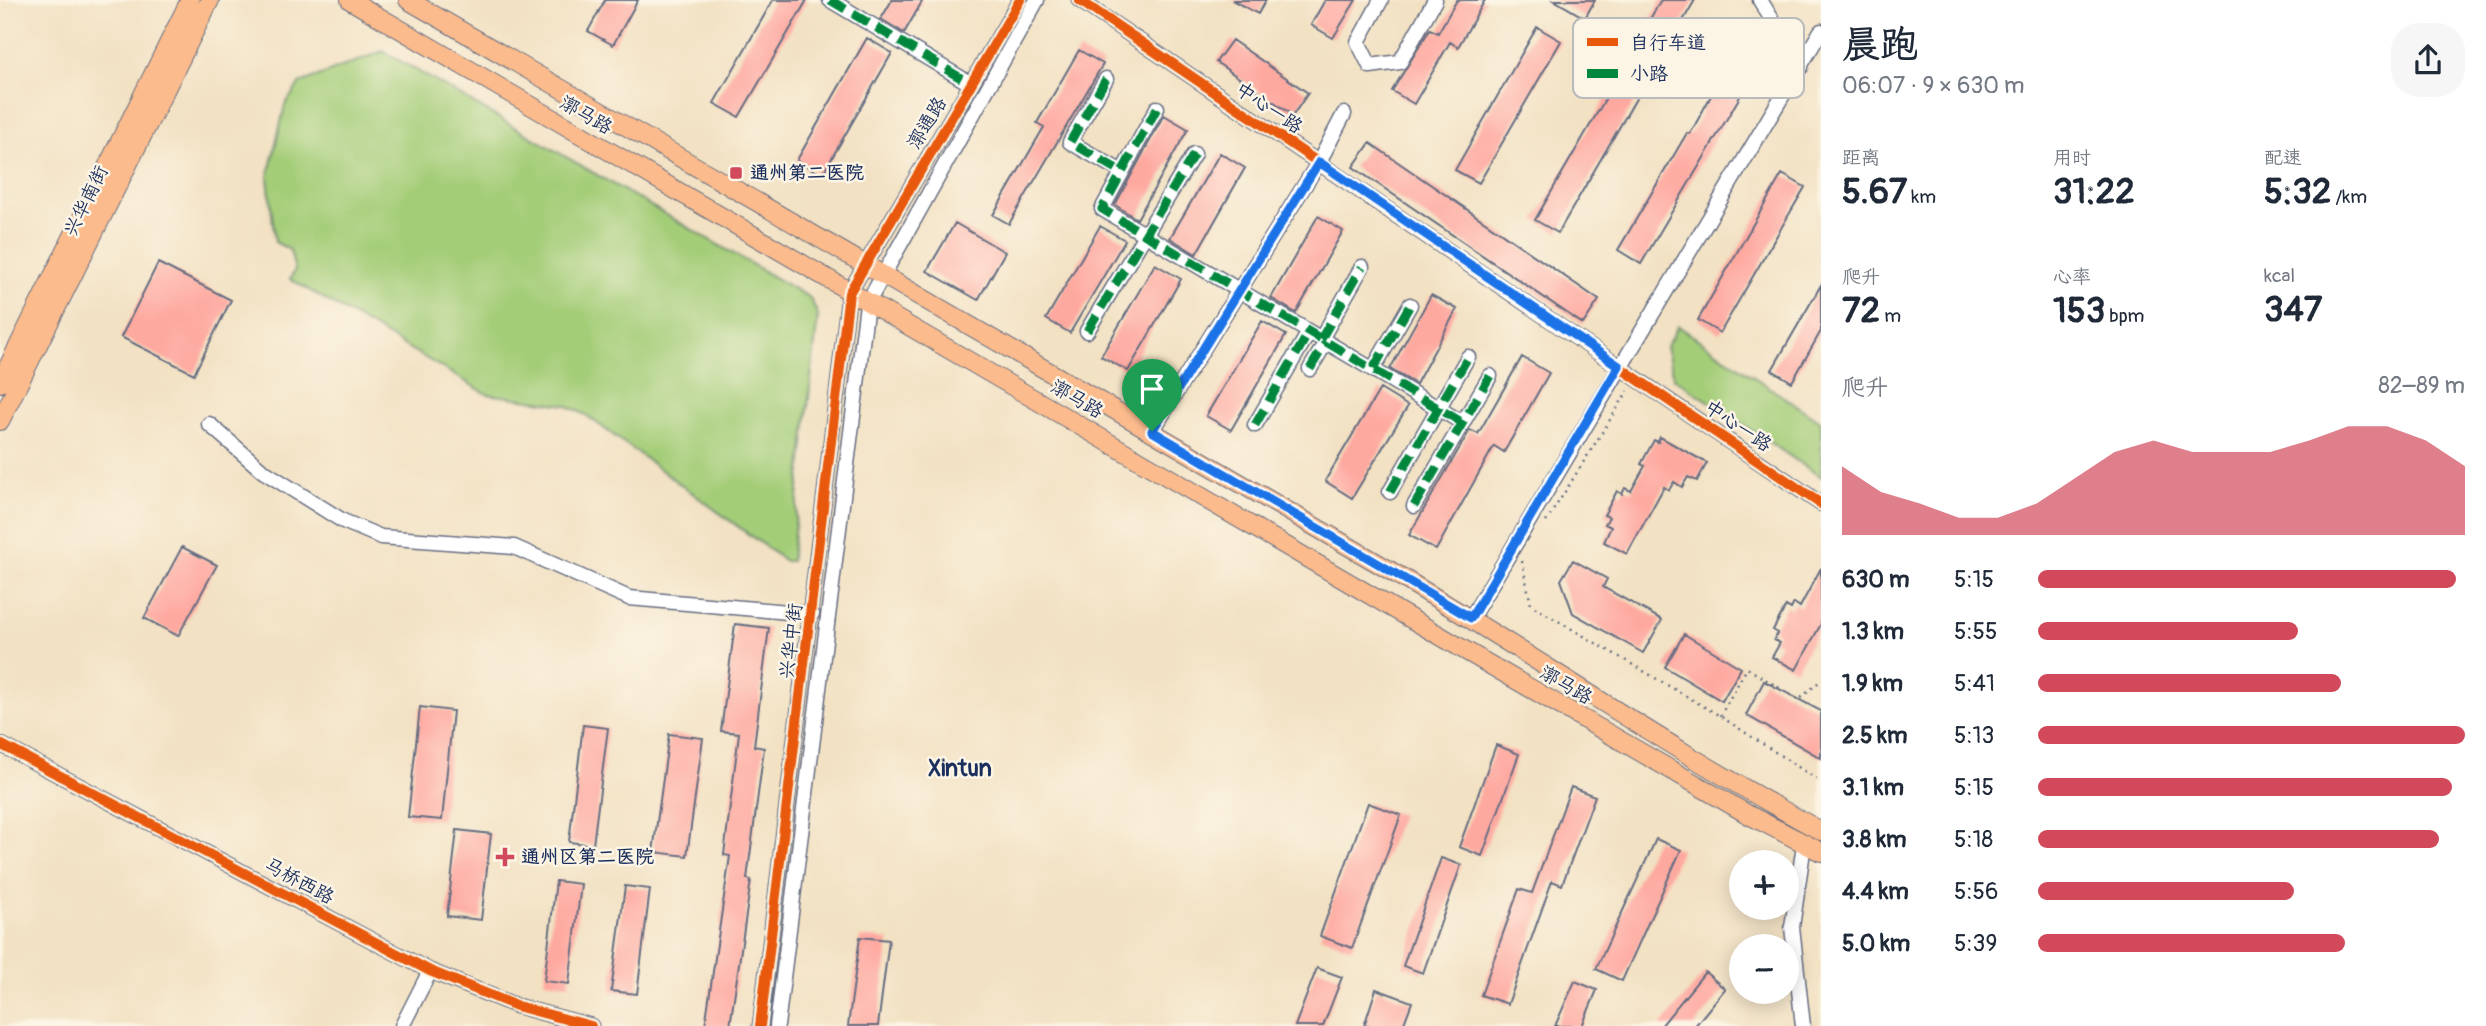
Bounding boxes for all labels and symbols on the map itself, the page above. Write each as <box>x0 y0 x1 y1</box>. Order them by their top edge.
legend <box>1573 18 1804 98</box>
text: 自行车道 <box>1630 31 1706 55</box>
text: 小路 <box>1630 62 1668 86</box>
street label: 中心一路 <box>1231 77 1307 139</box>
street label: 漷马路 <box>555 90 617 140</box>
street label: 漷通路 <box>902 92 952 154</box>
place label: 通州第二医院 <box>750 161 864 185</box>
street label: 兴华南街 <box>59 162 113 240</box>
marker: 通州第二医院 <box>728 165 744 181</box>
pin <box>1122 359 1182 431</box>
street label: 漷马路 <box>1046 374 1108 424</box>
street label: 中心一路 <box>1700 395 1776 457</box>
street label: 兴华中街 <box>774 602 808 680</box>
street label: 漷马路 <box>1535 660 1597 710</box>
district label: Xintun <box>928 754 992 783</box>
place label: 通州区第二医院 <box>521 845 654 869</box>
marker: 通州区第二医院 <box>495 847 515 867</box>
street label: 马桥西路 <box>260 853 338 909</box>

